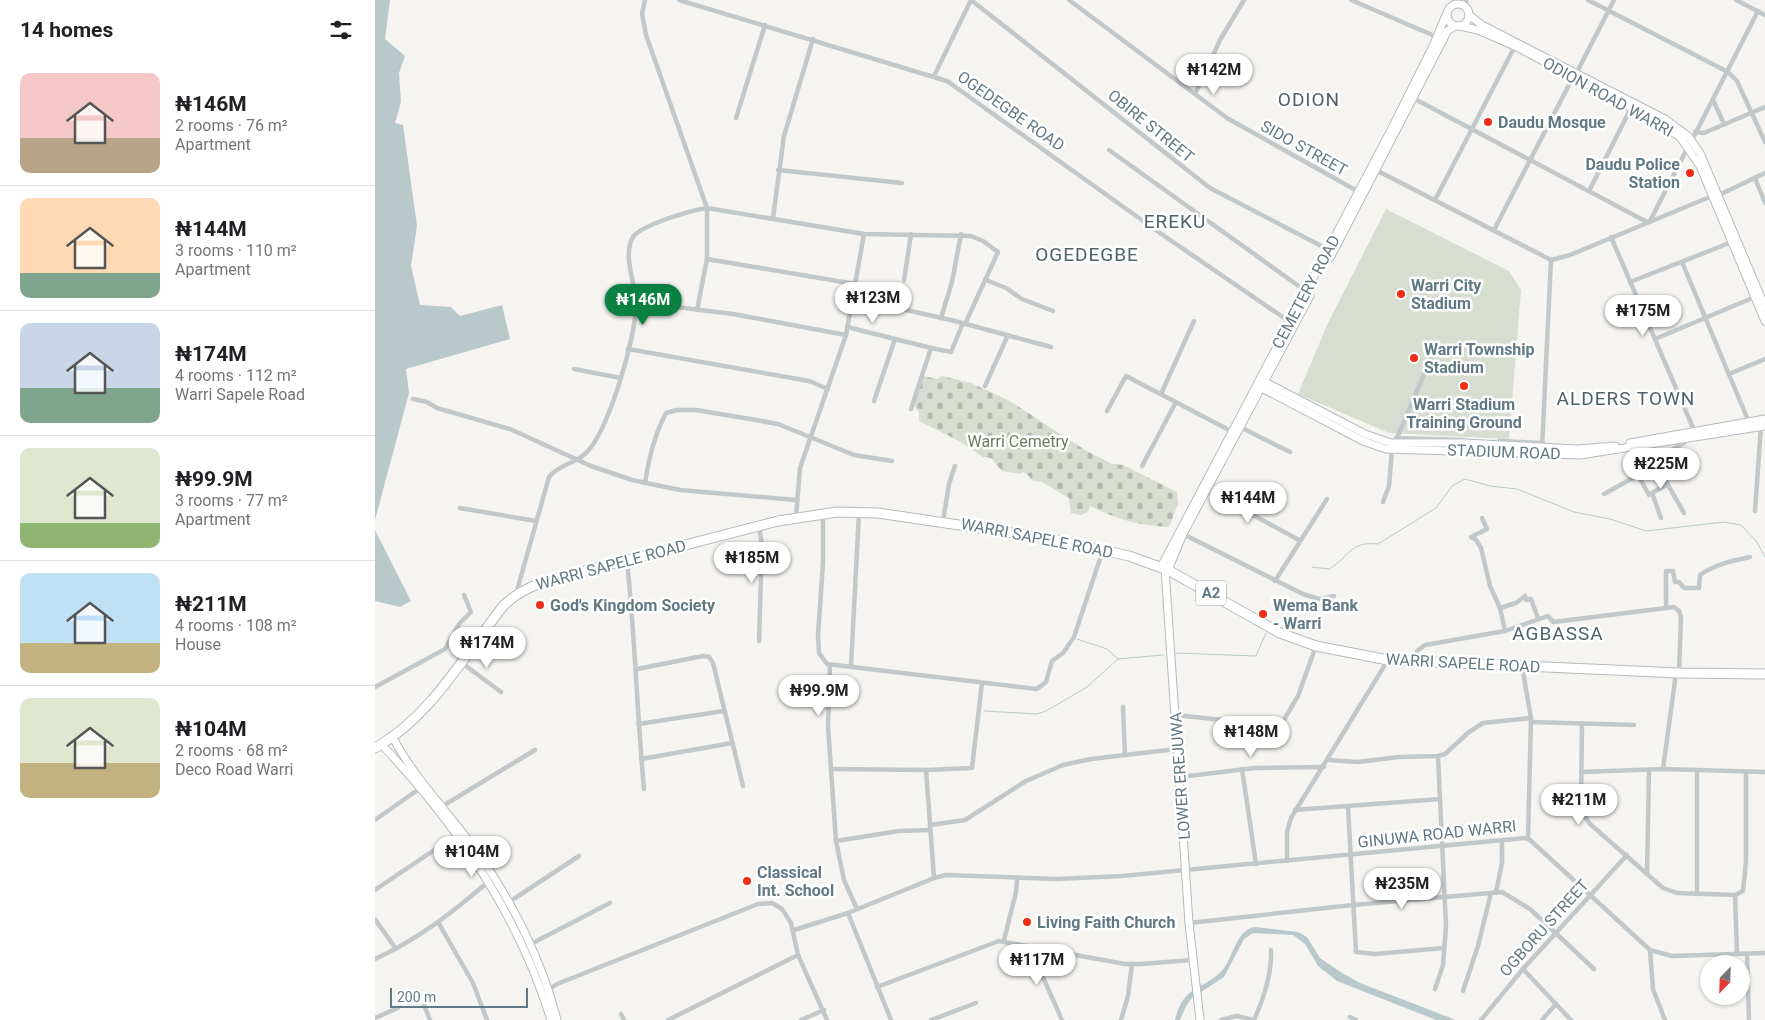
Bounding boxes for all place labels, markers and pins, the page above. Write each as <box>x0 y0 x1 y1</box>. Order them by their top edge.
pin: ₦142M <box>1179 54 1249 96</box>
place label: Daudu Mosque <box>1498 113 1606 132</box>
marker: Daudu Mosque <box>1482 116 1494 128</box>
place label: Daudu Police Station <box>1585 155 1680 192</box>
marker: Daudu Police Station <box>1684 167 1696 179</box>
place label: Warri City Stadium <box>1411 276 1482 313</box>
pin: ₦123M <box>838 282 908 324</box>
pin: ₦146M <box>608 284 678 326</box>
marker: Warri City Stadium <box>1395 288 1407 300</box>
pin: ₦175M <box>1608 294 1678 337</box>
place label: Warri Township Stadium <box>1424 340 1535 377</box>
marker: Warri Township Stadium <box>1408 352 1420 364</box>
marker: Warri Stadium Training Ground <box>1458 380 1470 392</box>
place label: Warri Stadium Training Ground <box>1406 395 1522 432</box>
pin: ₦225M <box>1626 448 1696 490</box>
pin: ₦144M <box>1213 482 1283 524</box>
pin: ₦185M <box>717 542 787 584</box>
place label: God's Kingdom Society <box>550 596 716 615</box>
place label: Wema Bank - Warri <box>1273 596 1359 633</box>
marker: God's Kingdom Society <box>534 599 546 611</box>
marker: Wema Bank - Warri <box>1257 608 1269 620</box>
pin: ₦174M <box>452 626 522 669</box>
pin: ₦99.9M <box>778 674 860 717</box>
pin: ₦148M <box>1216 716 1286 758</box>
pin: ₦211M <box>1544 784 1614 826</box>
pin: ₦104M <box>437 836 507 878</box>
place label: Classical Int. School <box>757 863 834 900</box>
pin: ₦235M <box>1367 868 1437 910</box>
marker: Classical Int. School <box>741 875 753 887</box>
place label: Living Faith Church <box>1037 913 1175 932</box>
marker: Living Faith Church <box>1021 916 1033 928</box>
pin: ₦117M <box>1002 944 1072 986</box>

